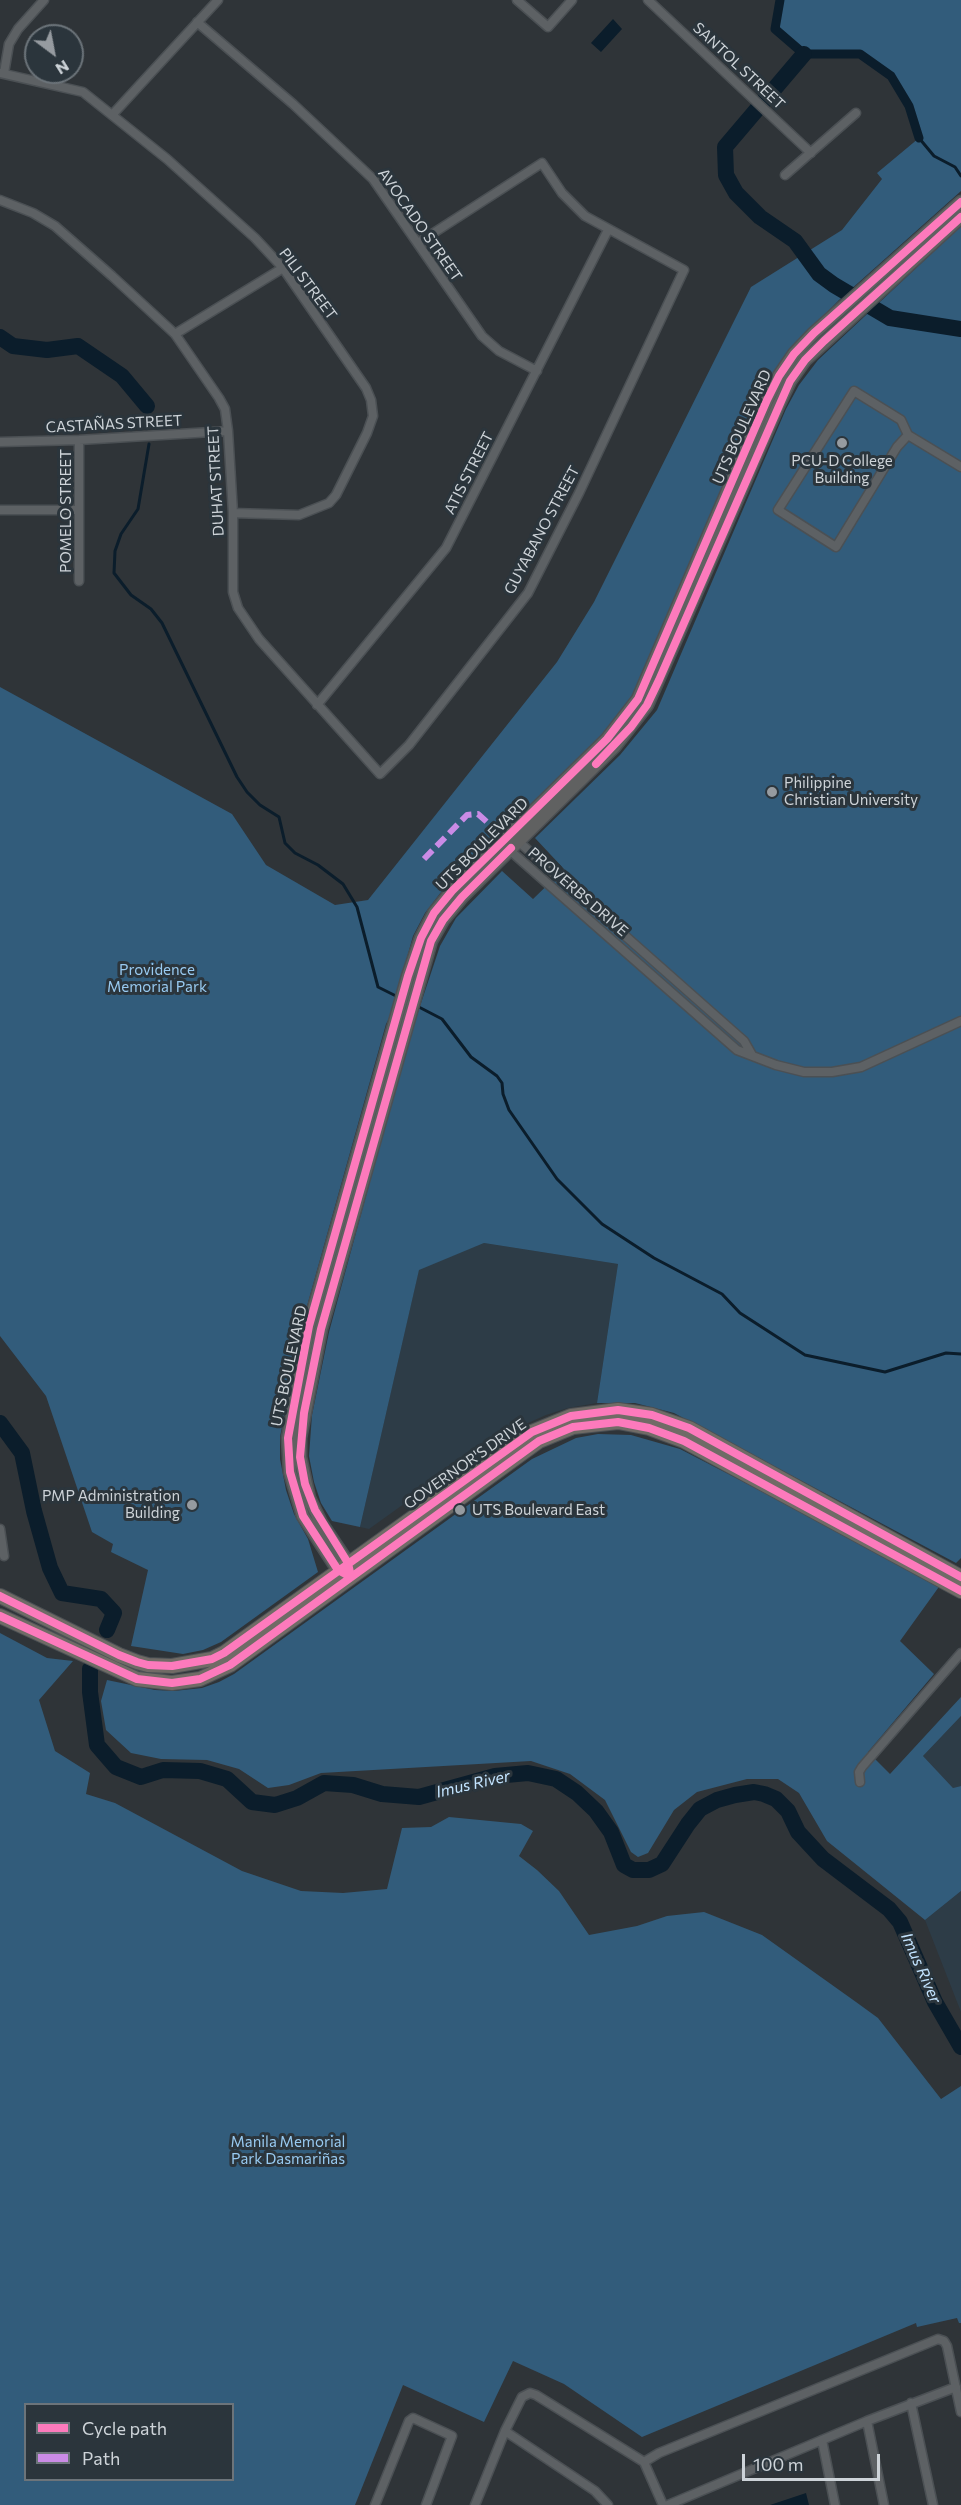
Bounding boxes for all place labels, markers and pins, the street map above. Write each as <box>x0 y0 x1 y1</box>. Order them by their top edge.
marker: PCU-D College Building <box>835 436 849 450</box>
place label: PCU-D College Building <box>791 452 893 487</box>
place label: Philippine Christian University <box>784 774 918 809</box>
marker: Philippine Christian University <box>765 785 779 799</box>
place label: PMP Administration Building <box>42 1487 180 1522</box>
marker: PMP Administration Building <box>185 1498 199 1512</box>
place label: UTS Boulevard East <box>472 1501 605 1519</box>
marker: UTS Boulevard East <box>453 1503 467 1517</box>

